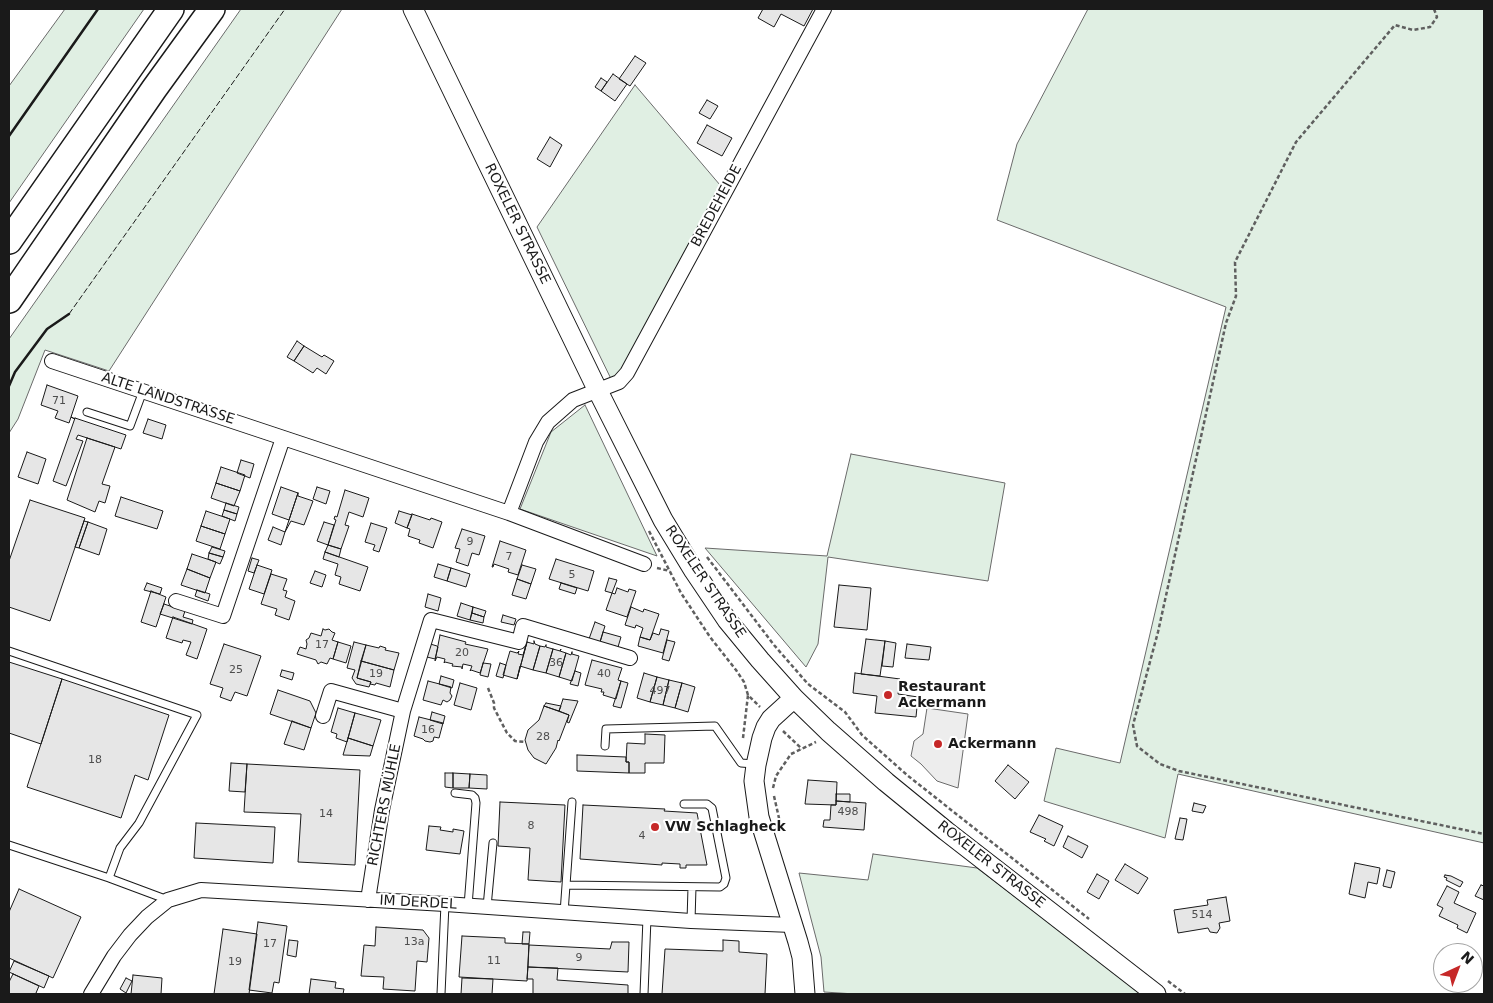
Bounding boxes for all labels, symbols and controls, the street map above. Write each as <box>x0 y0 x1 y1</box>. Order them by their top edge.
street label: ROXELER STRASSE <box>481 161 553 287</box>
street label: BREDEHEIDE <box>688 162 746 250</box>
street label: ALTE LANDSTRASSE <box>99 370 237 428</box>
house number: 71 <box>52 394 66 408</box>
street label: ROXELER STRASSE <box>661 523 749 641</box>
house number: 9 <box>467 535 473 549</box>
house number: 7 <box>506 550 512 564</box>
house number: 5 <box>569 568 575 582</box>
house number: 17 <box>315 638 329 652</box>
house number: 20 <box>455 646 469 660</box>
house number: 36 <box>549 656 563 670</box>
house number: 25 <box>229 663 243 677</box>
house number: 19 <box>369 667 383 681</box>
house number: 40 <box>597 667 611 681</box>
place label: Restaurant Ackermann <box>898 679 986 712</box>
house number: 497 <box>650 684 670 698</box>
marker: Restaurant Ackermann <box>882 689 894 701</box>
house number: 16 <box>421 723 435 737</box>
house number: 28 <box>536 730 550 744</box>
place label: Ackermann <box>948 736 1036 752</box>
marker: Ackermann <box>932 738 944 750</box>
street label: RICHTERS MÜHLE <box>365 742 405 868</box>
house number: 18 <box>88 753 102 767</box>
house number: 498 <box>838 805 858 819</box>
house number: 14 <box>319 807 333 821</box>
street label: ROXELER STRASSE <box>934 818 1048 912</box>
house number: 8 <box>528 819 534 833</box>
place label: VW Schlagheck <box>665 819 786 835</box>
marker: VW Schlagheck <box>649 821 661 833</box>
house number: 4 <box>639 829 645 843</box>
street label: IM DERDEL <box>379 893 457 913</box>
house number: 514 <box>1192 908 1212 922</box>
house number: 13a <box>404 935 424 949</box>
house number: 17 <box>263 937 277 951</box>
north arrow <box>1433 943 1483 993</box>
text: N <box>1458 948 1477 968</box>
house number: 9 <box>576 951 582 965</box>
house number: 11 <box>487 954 501 968</box>
house number: 19 <box>228 955 242 969</box>

